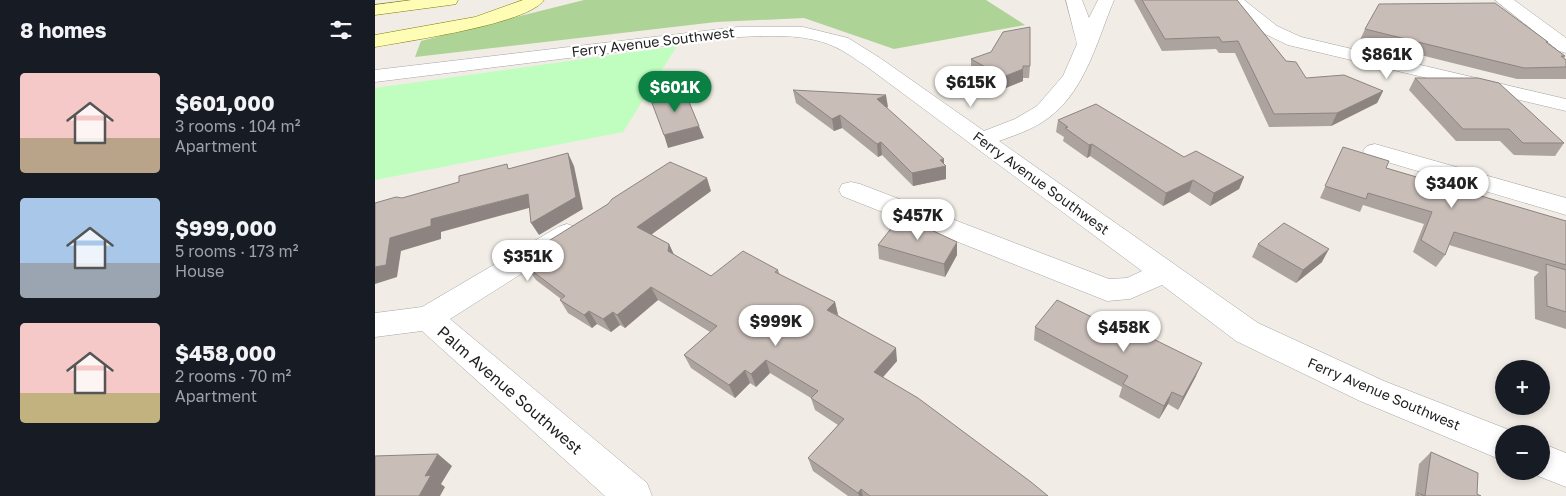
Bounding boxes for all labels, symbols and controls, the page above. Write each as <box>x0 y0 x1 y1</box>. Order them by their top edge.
icon: filters <box>327 16 355 44</box>
text: 8 homes <box>20 17 107 43</box>
street label: Ferry Avenue Southwest <box>570 23 735 60</box>
pin: $861K <box>1352 38 1422 80</box>
text: $861K <box>1362 44 1412 64</box>
pin: $615K <box>936 66 1006 108</box>
pin: $601K <box>640 70 710 113</box>
text: $615K <box>946 72 996 92</box>
text: $601K <box>649 77 701 97</box>
text: $601,000 <box>175 90 275 116</box>
icon: home <box>60 93 120 153</box>
text: 3 rooms · 104 m² <box>175 116 300 136</box>
street label: Ferry Avenue Southwest <box>970 127 1113 238</box>
text: Apartment <box>175 136 257 156</box>
pin: $340K <box>1417 166 1487 209</box>
text: $340K <box>1426 173 1478 193</box>
pin: $457K <box>883 198 953 241</box>
text: $457K <box>893 205 943 225</box>
text: $999,000 <box>175 215 277 241</box>
icon: home <box>60 218 120 278</box>
pin: $351K <box>493 240 563 282</box>
text: 5 rooms · 173 m² <box>175 241 299 261</box>
text: $351K <box>503 246 553 266</box>
text: House <box>175 261 224 281</box>
pin: $999K <box>741 304 811 347</box>
pin: $458K <box>1089 310 1159 353</box>
text: $999K <box>750 311 802 331</box>
text: $458K <box>1098 317 1150 337</box>
street label: Palm Avenue Southwest <box>433 322 587 458</box>
text: $458,000 <box>175 340 276 366</box>
icon: home <box>60 343 120 403</box>
street label: Ferry Avenue Southwest <box>1305 354 1463 433</box>
map controls <box>1495 360 1550 480</box>
button: + <box>1495 360 1550 415</box>
text: 2 rooms · 70 m² <box>175 366 291 386</box>
text: Apartment <box>175 386 257 406</box>
button: − <box>1495 425 1550 480</box>

